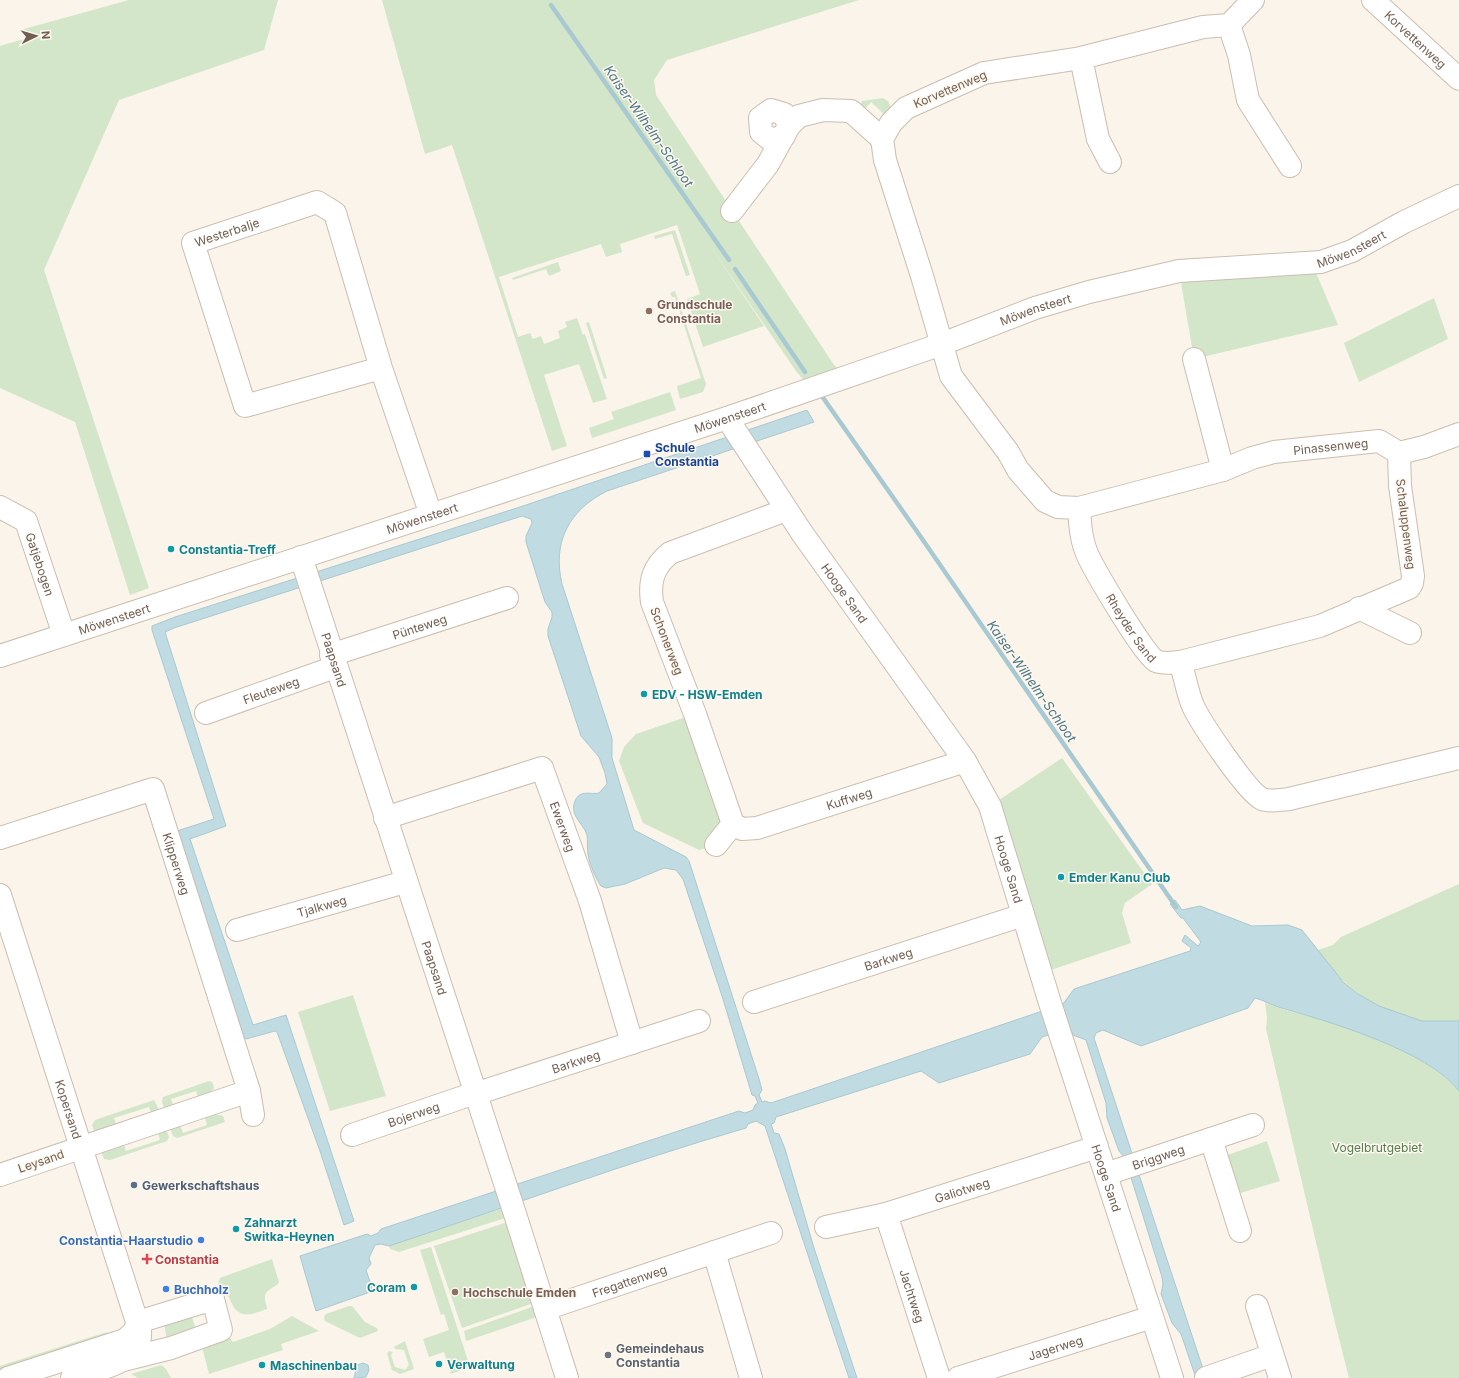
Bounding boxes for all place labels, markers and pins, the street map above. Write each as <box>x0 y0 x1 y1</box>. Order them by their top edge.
place label: Grundschule Constantia <box>657 297 733 326</box>
marker: Grundschule Constantia <box>644 306 654 316</box>
place label: Schule Constantia <box>655 440 719 469</box>
marker: Schule Constantia <box>642 449 652 459</box>
place label: Constantia-Treff <box>179 542 276 557</box>
marker: Constantia-Treff <box>166 544 176 554</box>
place label: EDV - HSW-Emden <box>652 687 763 702</box>
marker: EDV - HSW-Emden <box>639 689 649 699</box>
place label: Emder Kanu Club <box>1069 870 1171 885</box>
marker: Emder Kanu Club <box>1056 872 1066 882</box>
place label: Gewerkschaftshaus <box>142 1178 260 1193</box>
marker: Gewerkschaftshaus <box>129 1180 139 1190</box>
place label: Zahnarzt Switka-Heynen <box>244 1215 335 1244</box>
marker: Zahnarzt Switka-Heynen <box>231 1224 241 1234</box>
place label: Constantia-Haarstudio <box>59 1233 193 1248</box>
marker: Constantia-Haarstudio <box>196 1235 206 1245</box>
place label: Constantia <box>155 1252 219 1267</box>
marker: Constantia <box>142 1254 152 1264</box>
place label: Coram <box>367 1280 406 1295</box>
place label: Buchholz <box>174 1282 229 1297</box>
marker: Coram <box>409 1282 419 1292</box>
marker: Buchholz <box>161 1284 171 1294</box>
place label: Hochschule Emden <box>463 1285 576 1300</box>
marker: Hochschule Emden <box>450 1287 460 1297</box>
place label: Gemeindehaus Constantia <box>616 1341 705 1370</box>
marker: Gemeindehaus Constantia <box>603 1350 613 1360</box>
place label: Verwaltung <box>447 1357 515 1372</box>
place label: Maschinenbau <box>270 1358 357 1373</box>
marker: Verwaltung <box>434 1359 444 1369</box>
marker: Maschinenbau <box>257 1360 267 1370</box>

